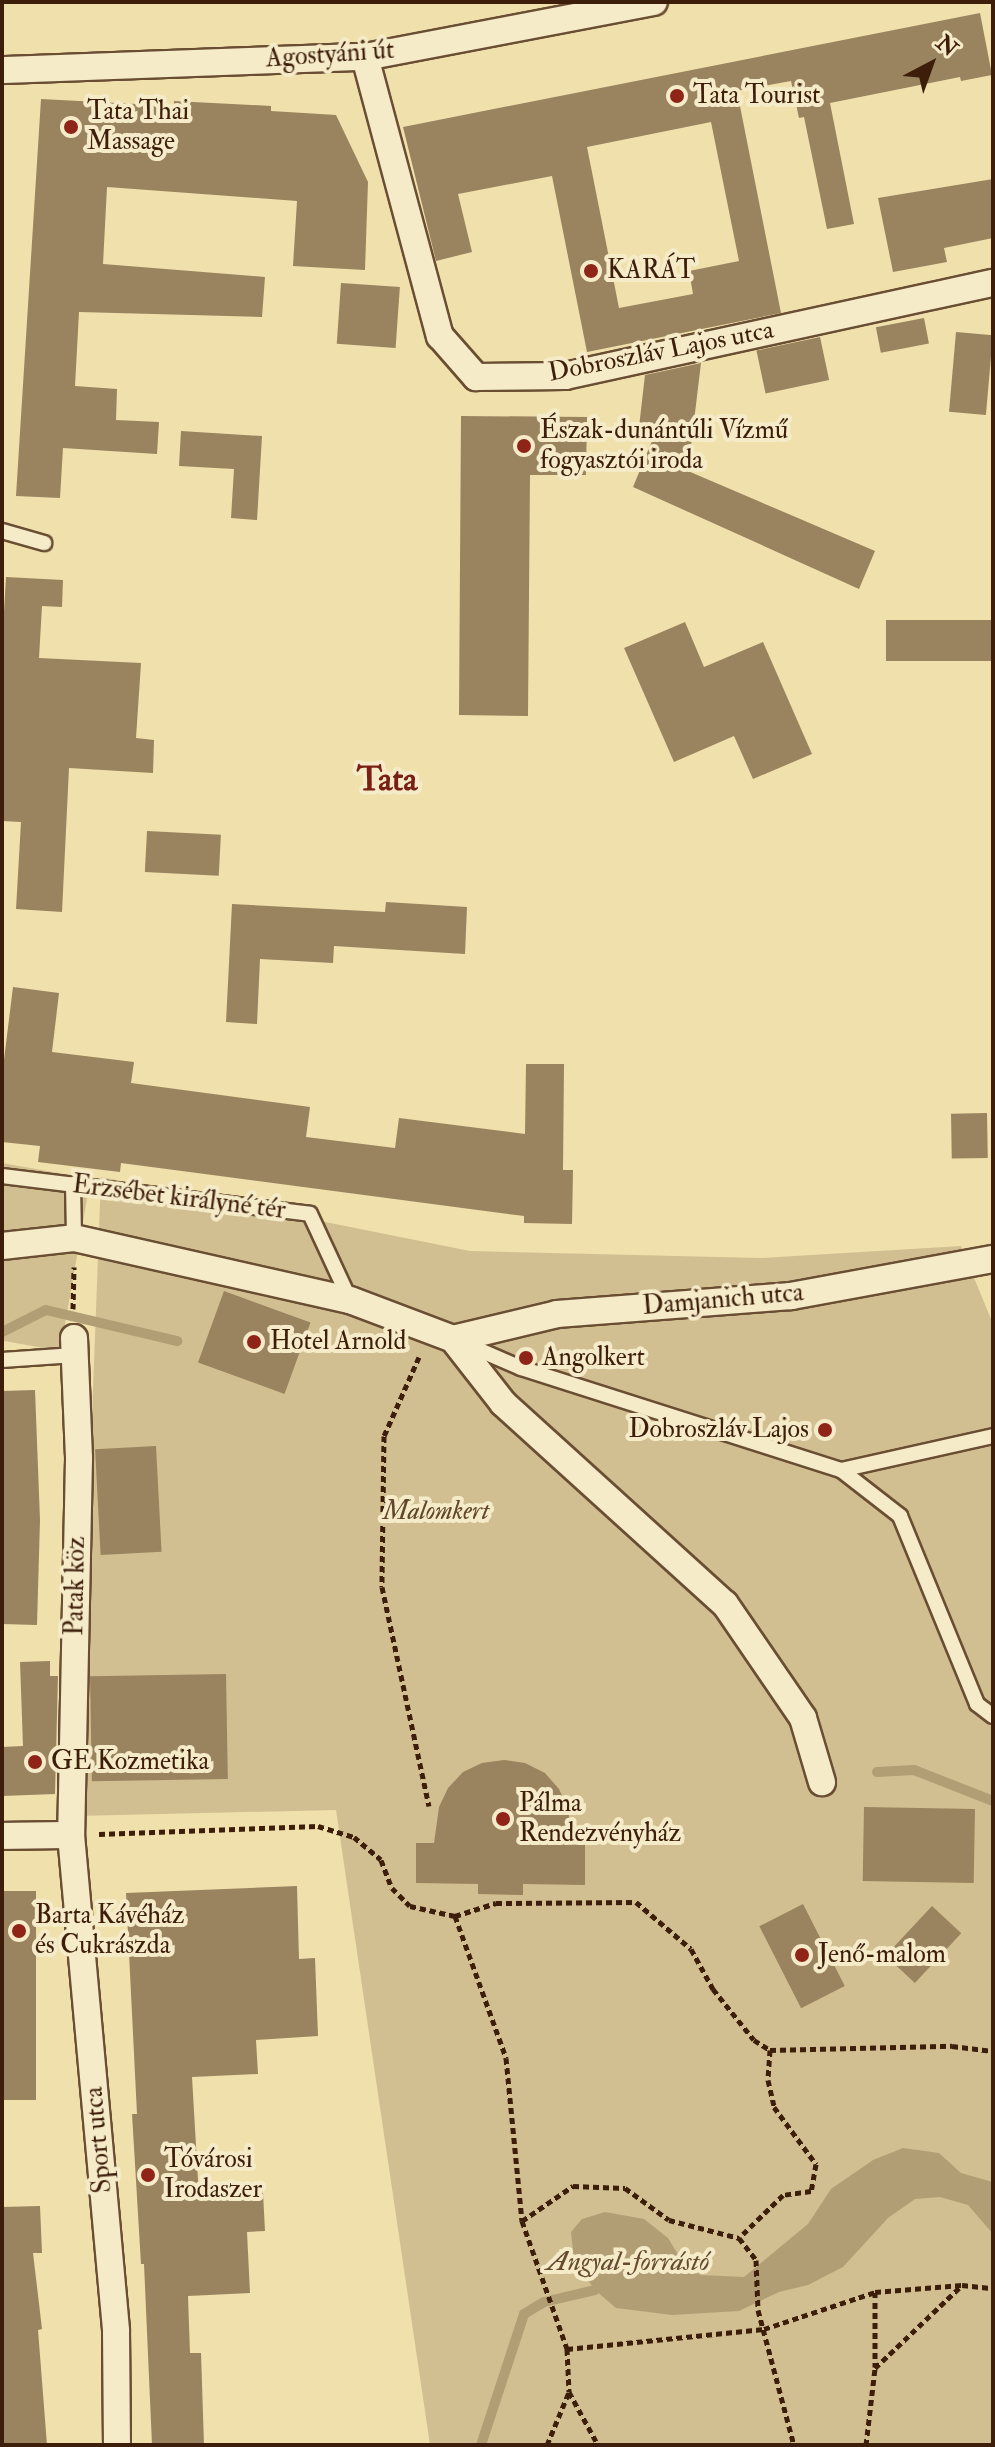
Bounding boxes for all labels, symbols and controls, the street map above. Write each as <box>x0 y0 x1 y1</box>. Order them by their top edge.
north arrow <box>891 24 971 104</box>
text: N <box>930 29 963 63</box>
street label: Agostyáni út <box>265 35 395 75</box>
place label: Tata Tourist <box>693 80 821 112</box>
marker: Tata Tourist <box>668 87 686 105</box>
place label: Tata Thai Massage <box>87 96 189 158</box>
marker: Tata Thai Massage <box>62 118 80 136</box>
place label: KARÁT <box>607 255 695 287</box>
marker: KARÁT <box>582 262 600 280</box>
street label: Dobroszláv Lajos utca <box>546 315 776 389</box>
place label: Észak-dunántúli Vízmű fogyasztói iroda <box>540 415 788 476</box>
marker: Észak-dunántúli Vízmű fogyasztói iroda <box>515 437 533 455</box>
district label: Tata <box>357 760 417 800</box>
street label: Erzsébet királyné tér <box>71 1169 287 1227</box>
street label: Damjanich utca <box>641 1277 805 1323</box>
place label: Hotel Arnold <box>270 1326 406 1358</box>
marker: Hotel Arnold <box>245 1333 263 1351</box>
place label: Angolkert <box>542 1342 645 1374</box>
marker: Angolkert <box>517 1349 535 1367</box>
place label: Dobroszláv Lajos <box>628 1414 809 1446</box>
marker: Dobroszláv Lajos <box>816 1421 834 1439</box>
park label: Malomkert <box>383 1496 489 1528</box>
street label: Patak köz <box>60 1536 92 1636</box>
place label: GE Kozmetika <box>51 1746 209 1778</box>
marker: GE Kozmetika <box>26 1753 44 1771</box>
place label: Pálma Rendezvényház <box>519 1788 681 1850</box>
marker: Pálma Rendezvényház <box>494 1810 512 1828</box>
place label: Barta Kávéház és Cukrászda <box>35 1900 184 1962</box>
marker: Barta Kávéház és Cukrászda <box>10 1922 28 1940</box>
place label: Jenő-malom <box>818 1939 946 1971</box>
marker: Jenő-malom <box>793 1946 811 1964</box>
street label: Sport utca <box>79 2086 119 2194</box>
place label: Tóvárosi Irodaszer <box>164 2144 262 2206</box>
marker: Tóvárosi Irodaszer <box>139 2166 157 2184</box>
water label: Angyal-forrástó <box>547 2245 709 2279</box>

